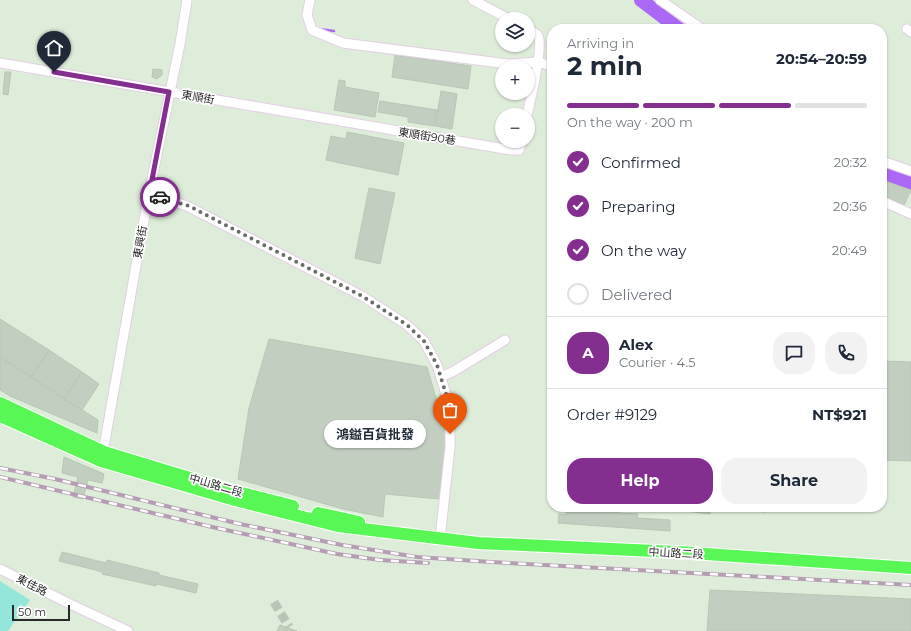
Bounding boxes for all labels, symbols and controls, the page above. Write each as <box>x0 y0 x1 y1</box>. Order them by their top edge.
map controls <box>495 12 535 148</box>
button: layers <box>495 12 535 52</box>
pin <box>37 31 71 72</box>
text: Arriving in <box>567 35 634 51</box>
icon: home <box>43 37 65 59</box>
text: 20:54–20:59 <box>776 49 867 68</box>
text: 2 min <box>567 50 643 82</box>
button: + <box>495 60 535 100</box>
street label: 東順街 <box>181 87 215 107</box>
button: − <box>495 108 535 148</box>
text: On the way · 200 m <box>567 114 693 130</box>
street label: 東順街90巷 <box>397 125 457 147</box>
icon: check <box>567 151 589 173</box>
text: Confirmed <box>601 153 681 172</box>
text: 20:32 <box>834 154 867 170</box>
courier <box>140 177 180 217</box>
icon: car <box>149 186 171 208</box>
icon: check <box>567 195 589 217</box>
text: Preparing <box>601 197 676 216</box>
text: 20:36 <box>833 198 867 214</box>
street label: 東興街 <box>130 225 150 259</box>
icon: check <box>567 239 589 261</box>
text: On the way <box>601 241 686 260</box>
text: 20:49 <box>832 242 867 258</box>
text: Delivered <box>601 285 673 304</box>
button: chat <box>773 332 815 374</box>
button: phone <box>825 332 867 374</box>
text: Alex <box>619 335 653 354</box>
text: A <box>582 343 594 362</box>
text: Courier · 4.5 <box>619 354 696 370</box>
pin <box>433 393 467 434</box>
icon: bag <box>439 399 461 421</box>
text: Order #9129 <box>567 405 657 424</box>
text: NT$921 <box>812 405 867 424</box>
callout: 鴻鎰百貨批發 <box>324 420 426 448</box>
text: 鴻鎰百貨批發 <box>336 426 414 442</box>
button: Help <box>567 458 713 504</box>
button: Share <box>721 458 867 504</box>
street label: 中山路二段 <box>188 471 244 499</box>
street label: 中山路二段 <box>648 545 704 561</box>
street label: 東佳路 <box>14 571 50 599</box>
scale bar <box>12 603 70 622</box>
text: 50 m <box>18 605 46 619</box>

